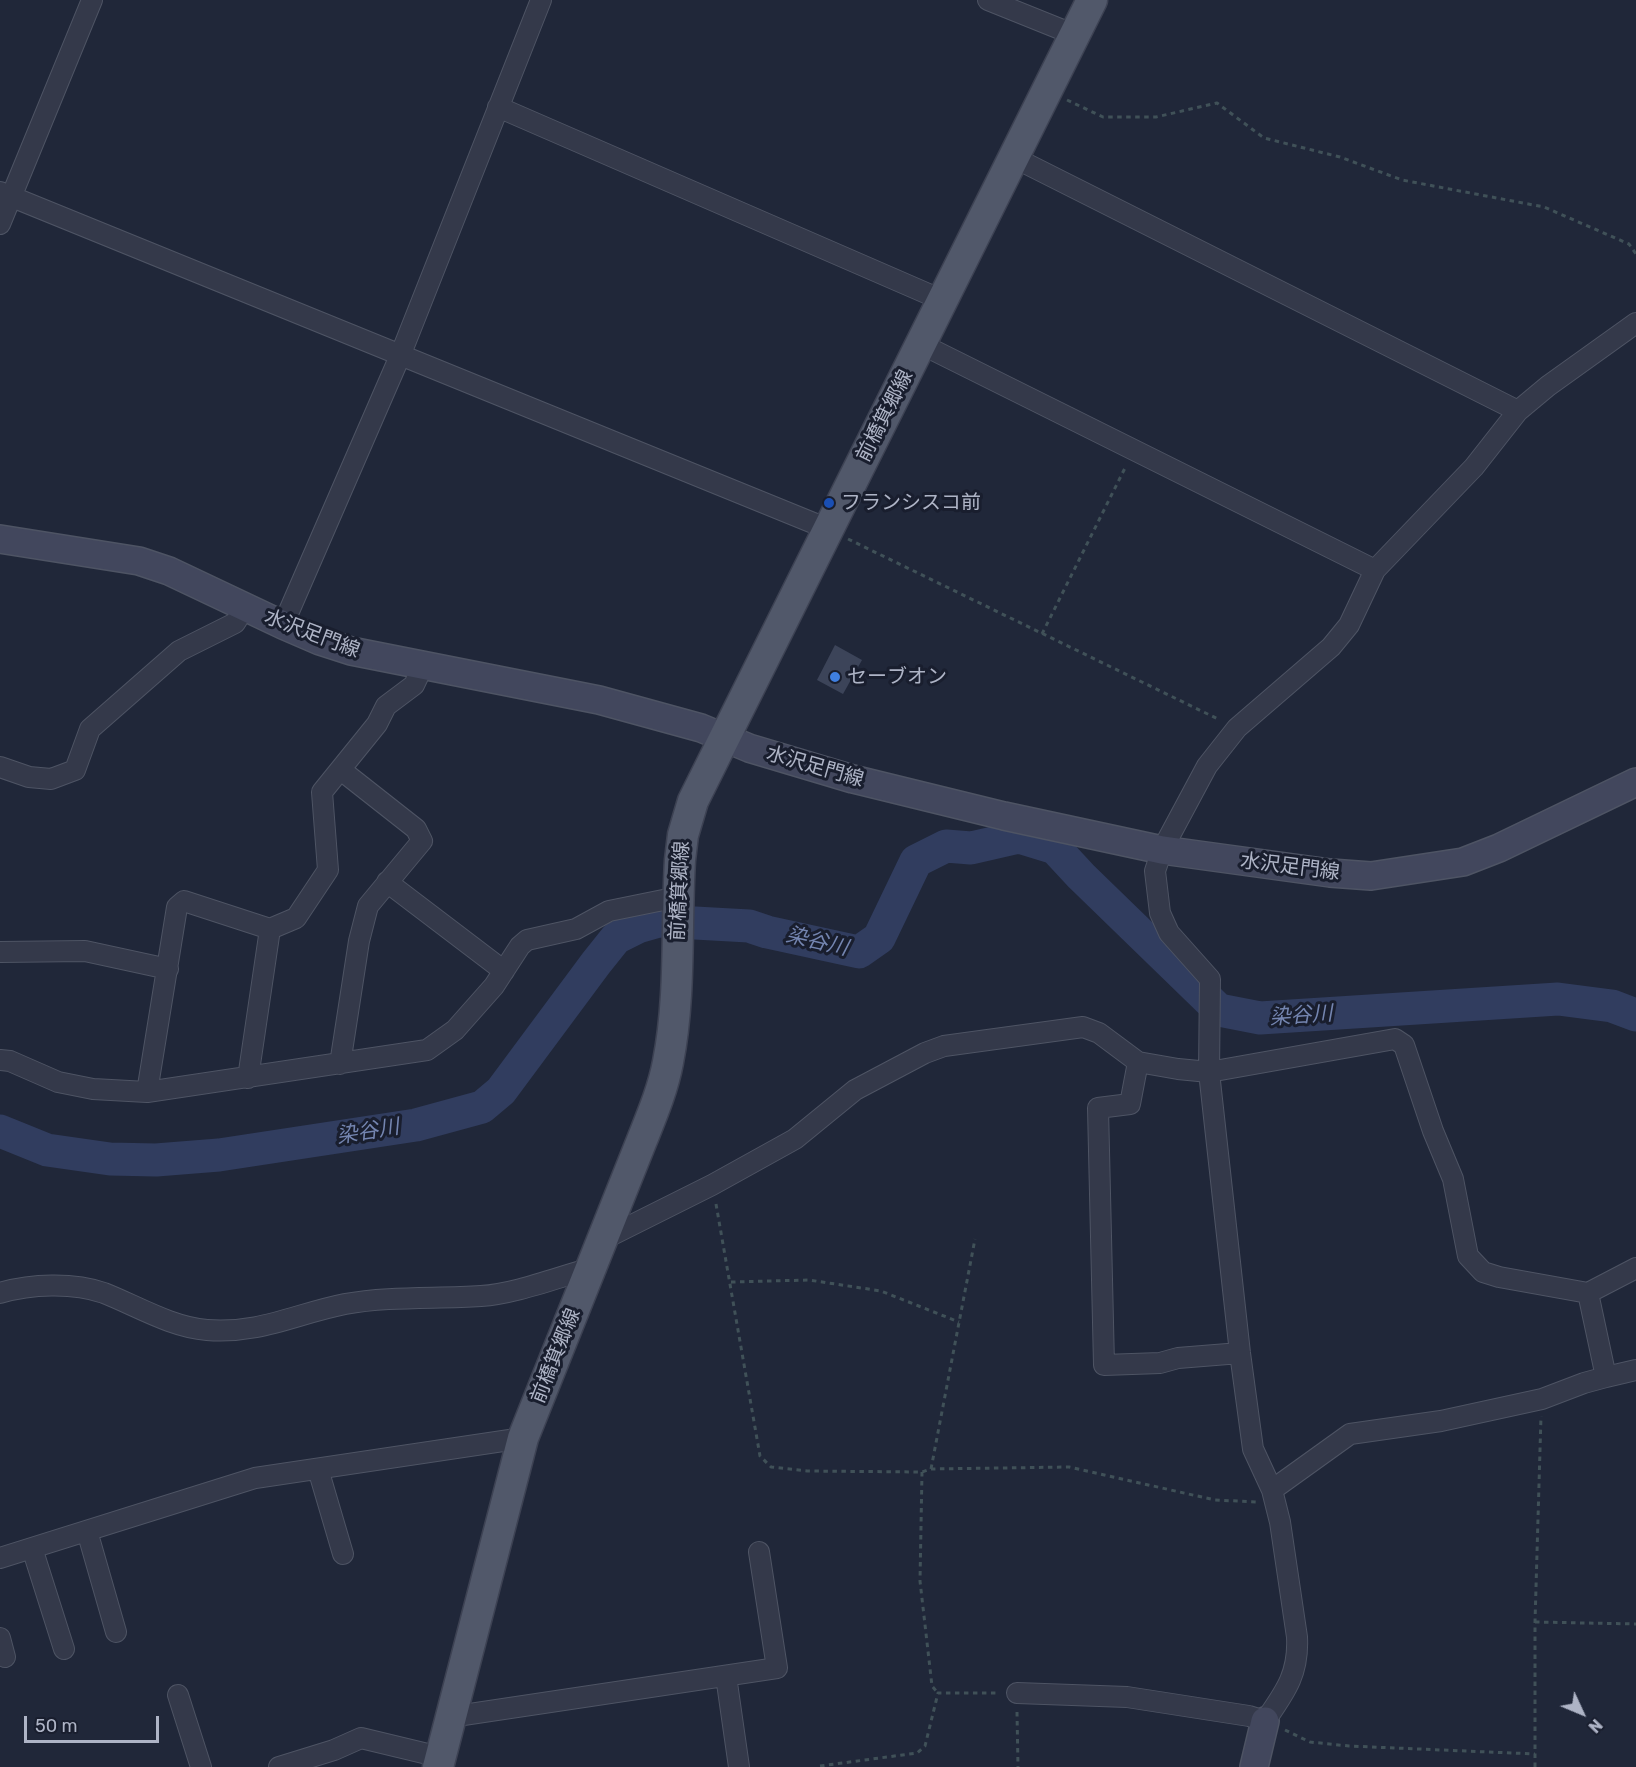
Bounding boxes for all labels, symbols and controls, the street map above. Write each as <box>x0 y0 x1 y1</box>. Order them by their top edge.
street label: 前橋箕郷線 <box>852 366 918 466</box>
place label: フランシスコ前 <box>841 491 981 515</box>
marker: フランシスコ前 <box>822 496 836 510</box>
street label: 水沢足門線 <box>261 605 363 663</box>
place label: セーブオン <box>847 665 947 689</box>
marker: セーブオン <box>828 670 842 684</box>
street label: 水沢足門線 <box>764 742 866 792</box>
street label: 前橋箕郷線 <box>665 840 695 942</box>
street label: 水沢足門線 <box>1239 849 1341 885</box>
water label: 染谷川 <box>783 923 851 961</box>
water label: 染谷川 <box>1269 1001 1333 1031</box>
water label: 染谷川 <box>335 1115 401 1149</box>
street label: 前橋箕郷線 <box>526 1305 586 1407</box>
north arrow <box>1552 1683 1612 1743</box>
scale bar <box>27 1704 162 1742</box>
text: 50 m <box>35 1715 78 1737</box>
text: N <box>1584 1715 1606 1737</box>

